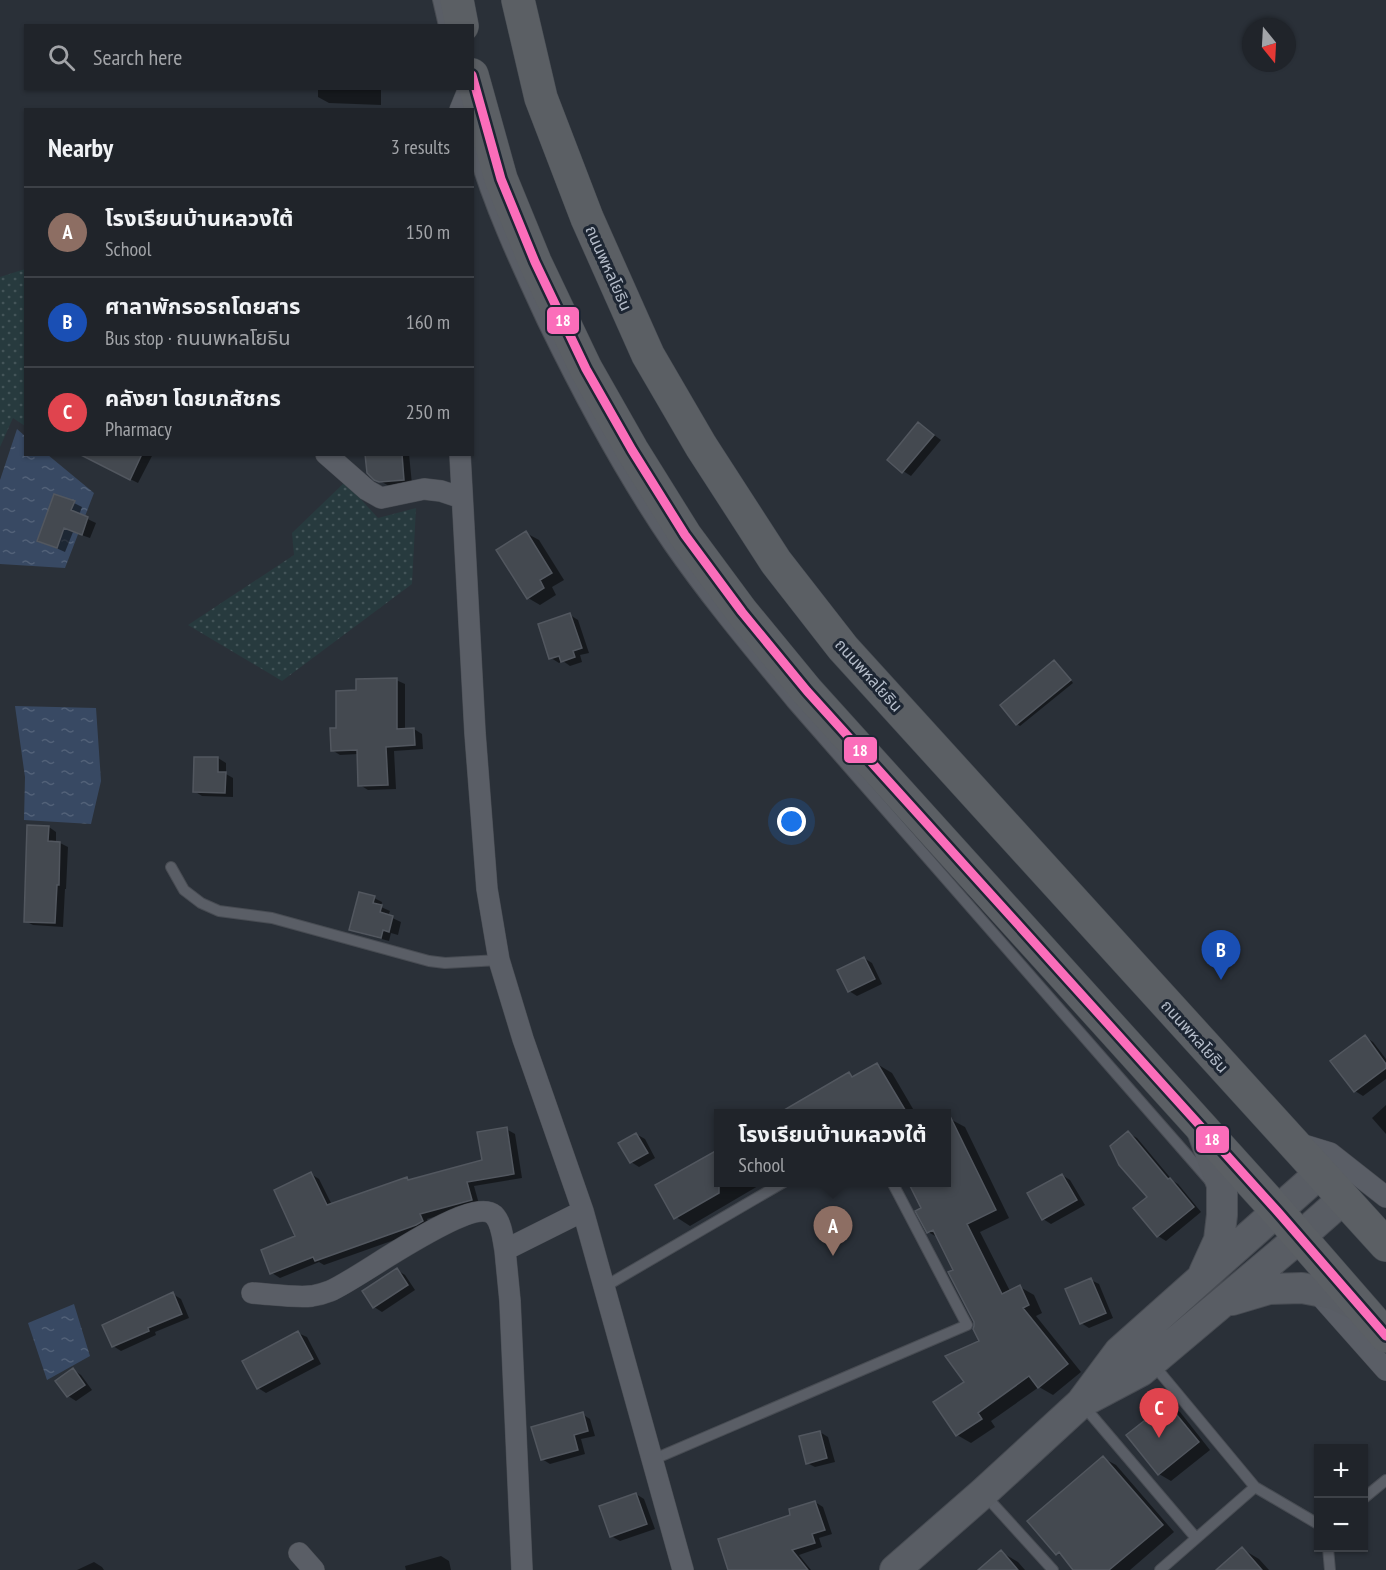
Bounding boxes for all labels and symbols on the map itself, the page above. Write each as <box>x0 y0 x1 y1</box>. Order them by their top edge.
north arrow <box>1242 18 1296 72</box>
street label: ถนนพหลโยธิน <box>581 222 637 314</box>
line badge: 18 <box>546 306 580 335</box>
text: 18 <box>555 310 571 330</box>
street label: ถนนพหลโยธิน <box>831 634 907 716</box>
line badge: 18 <box>843 736 878 764</box>
text: 18 <box>852 740 868 760</box>
your location <box>777 807 806 836</box>
pin: B <box>1202 930 1240 980</box>
street label: ถนนพหลโยธิน <box>1157 995 1233 1077</box>
line badge: 18 <box>1195 1125 1230 1154</box>
text: 18 <box>1204 1129 1220 1149</box>
pin: A <box>814 1206 852 1256</box>
pin: C <box>1140 1388 1178 1438</box>

